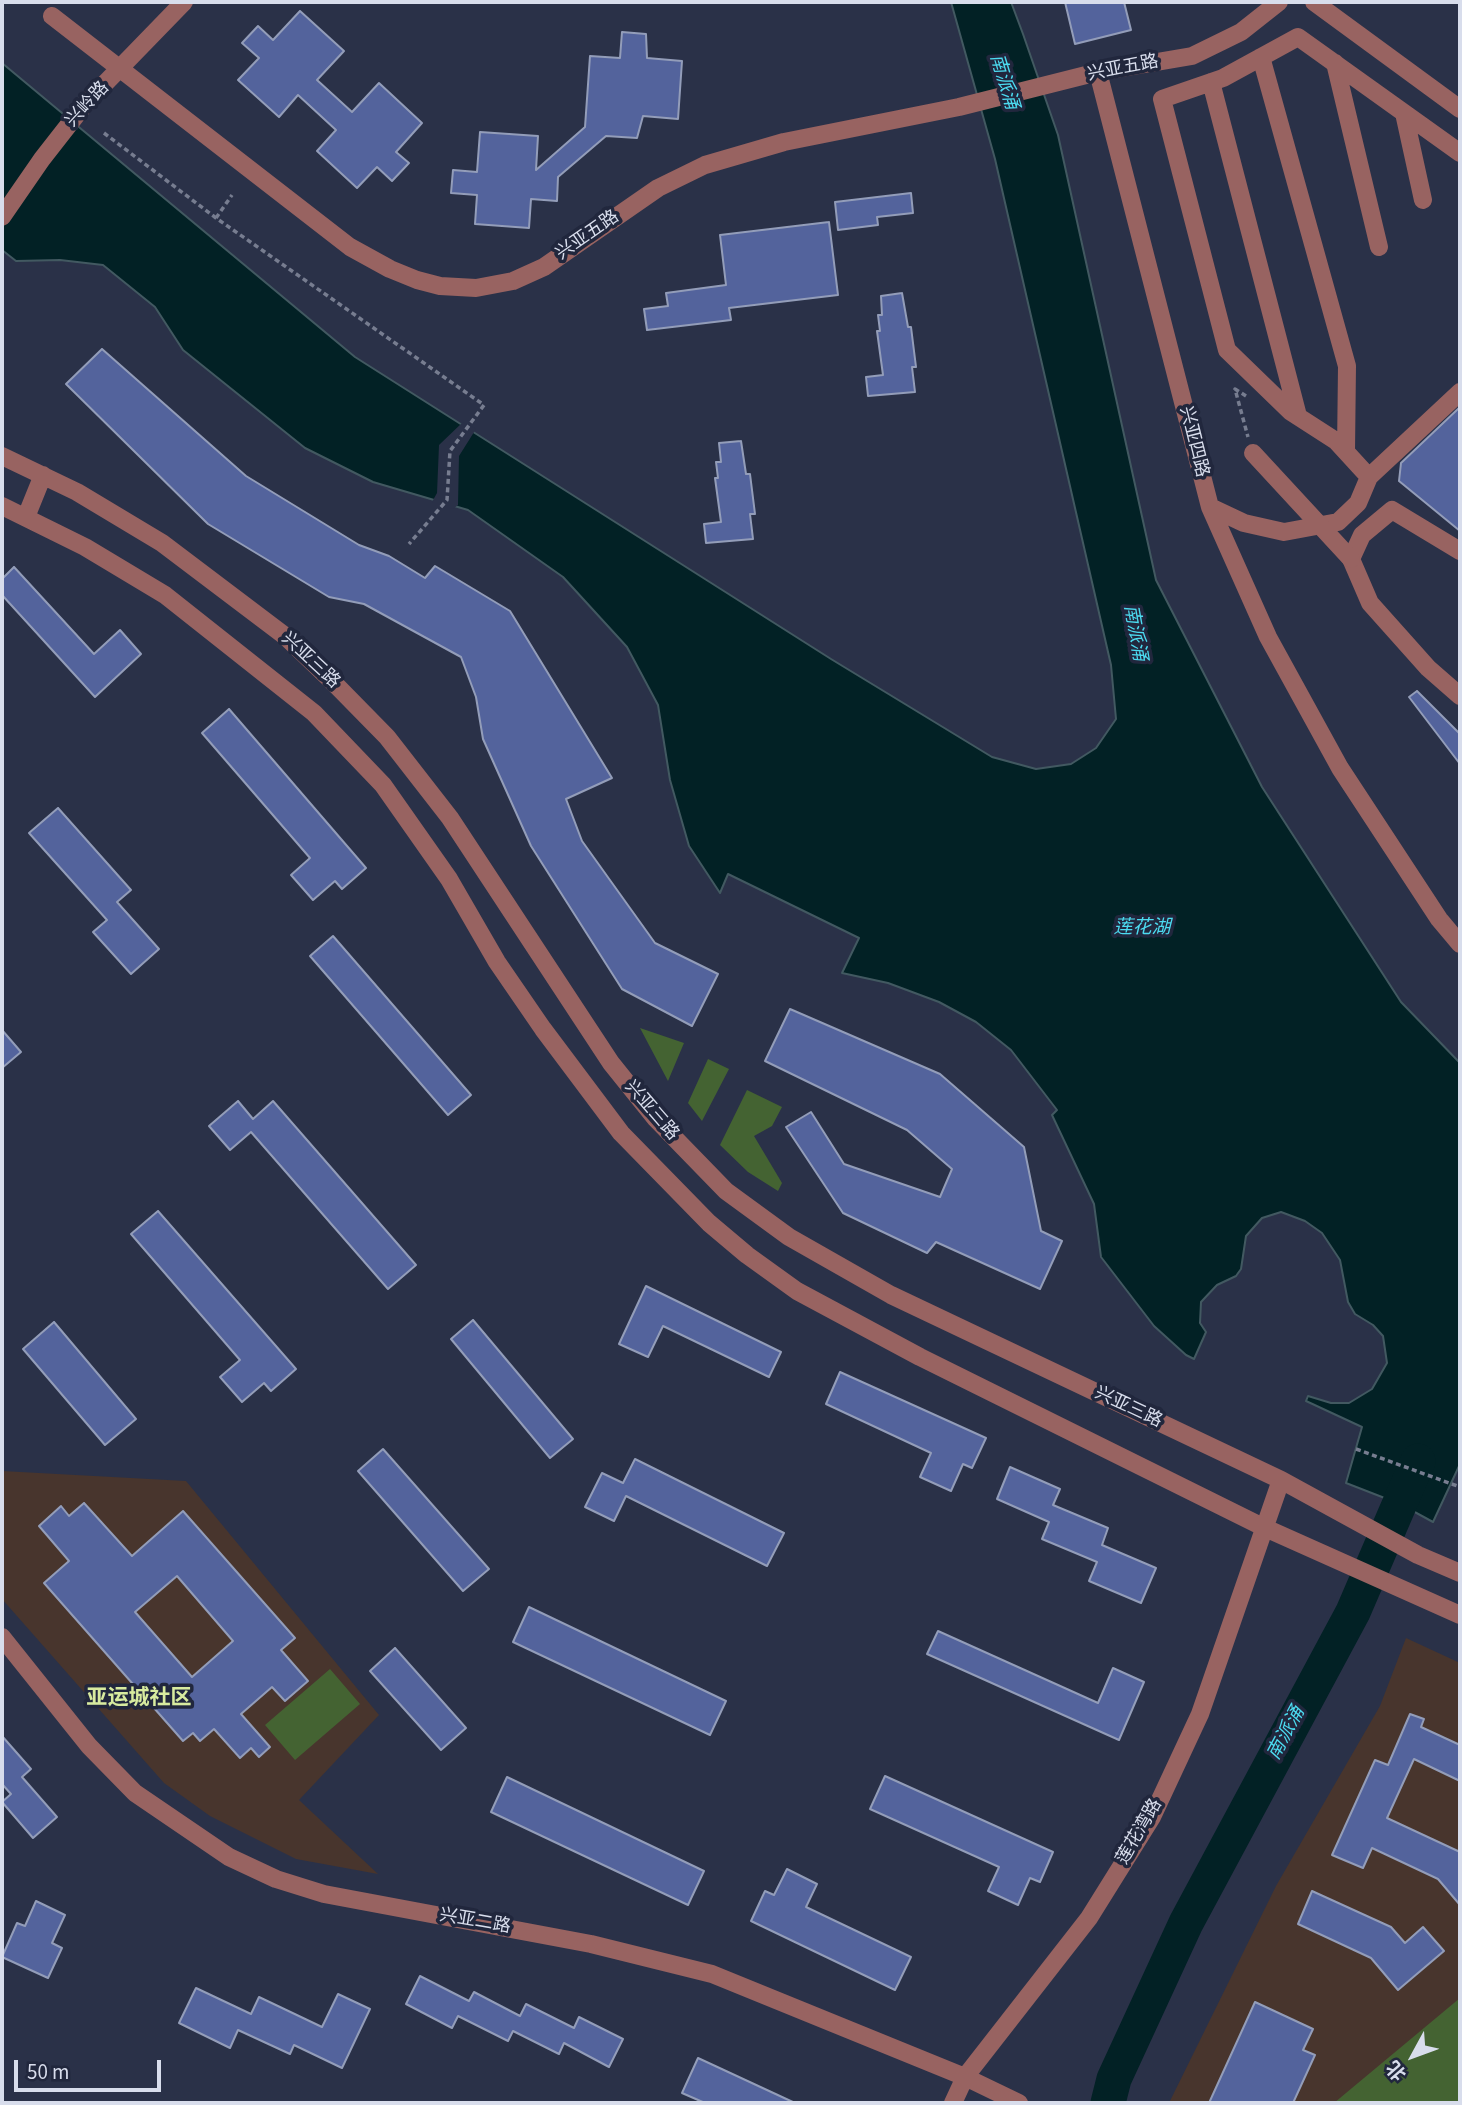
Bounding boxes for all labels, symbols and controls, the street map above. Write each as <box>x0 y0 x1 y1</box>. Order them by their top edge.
water label: 南派涌 <box>984 51 1022 113</box>
street label: 兴亚五路 <box>1086 52 1160 86</box>
street label: 兴岭路 <box>62 78 114 132</box>
street label: 兴亚五路 <box>552 207 624 265</box>
street label: 兴亚四路 <box>1174 404 1212 480</box>
water label: 南派涌 <box>1118 603 1150 663</box>
street label: 兴亚三路 <box>276 629 344 693</box>
water label: 莲花湖 <box>1114 918 1170 940</box>
street label: 兴亚三路 <box>619 1077 683 1145</box>
street label: 兴亚三路 <box>1091 1383 1165 1433</box>
district label: 亚运城社区 <box>87 1686 191 1712</box>
water label: 南派涌 <box>1264 1703 1310 1765</box>
street label: 莲花湾路 <box>1113 1795 1167 1869</box>
street label: 兴亚二路 <box>438 1905 512 1939</box>
north arrow <box>1378 2021 1448 2091</box>
scale bar <box>18 2046 164 2090</box>
text: 北 <box>1380 2054 1413 2086</box>
text: 50 m <box>27 2057 69 2087</box>

